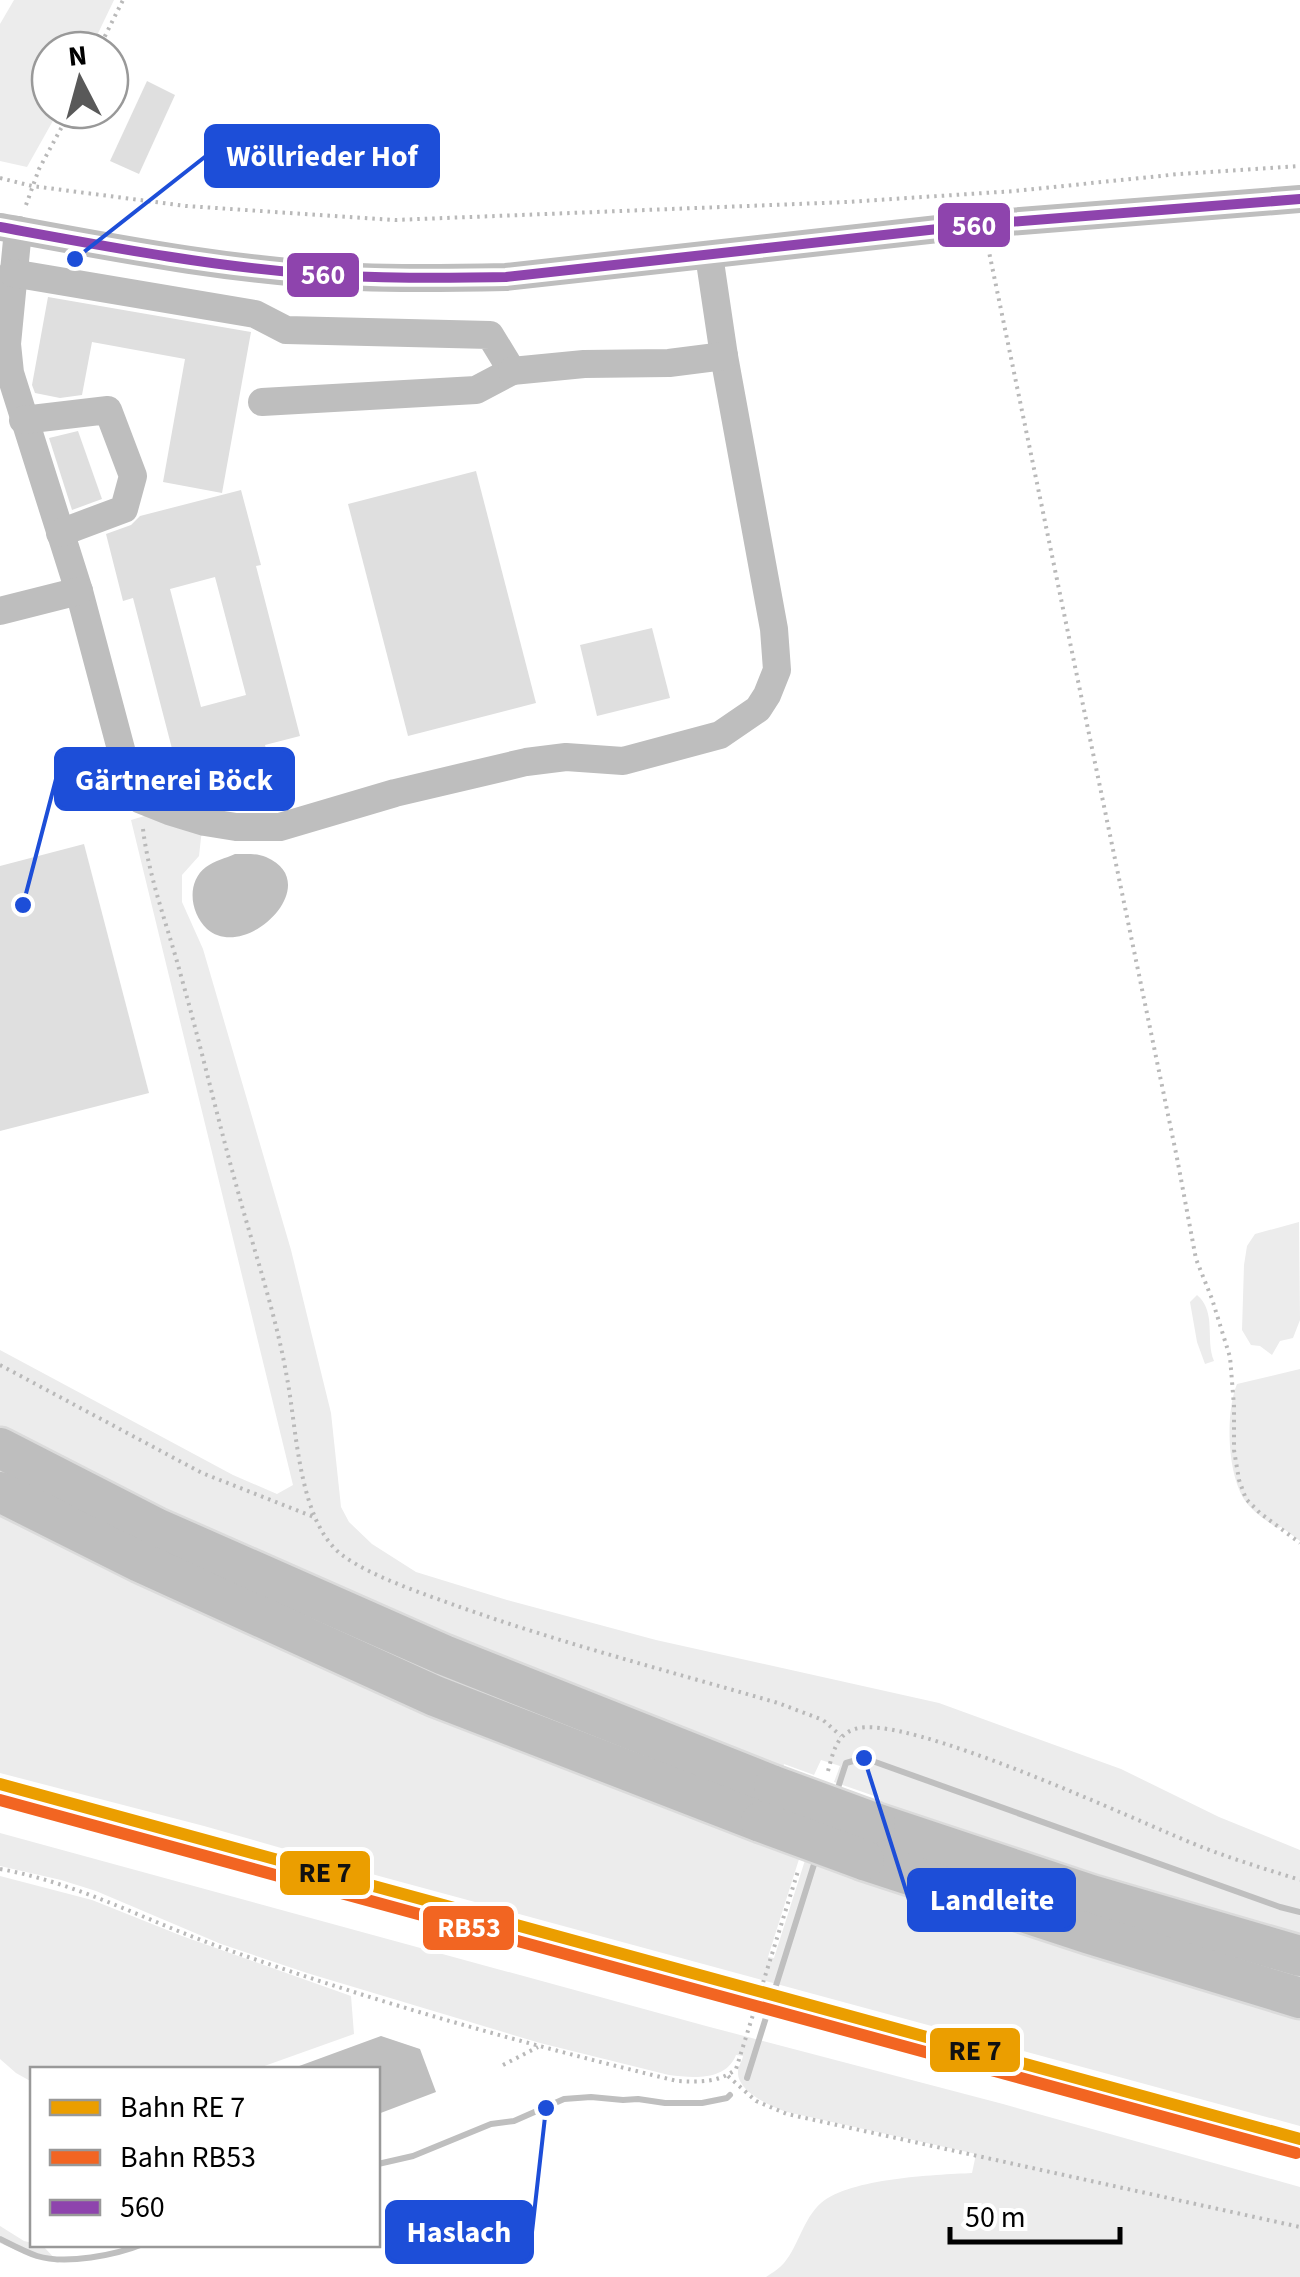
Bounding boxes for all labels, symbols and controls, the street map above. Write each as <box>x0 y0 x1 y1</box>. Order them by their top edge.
north arrow <box>30 30 130 130</box>
text: N <box>66 35 89 77</box>
callout: Wöllrieder Hof <box>206 126 438 186</box>
text: Wöllrieder Hof <box>226 135 420 178</box>
line badge: 560 <box>936 201 1012 249</box>
text: 560 <box>952 206 996 246</box>
line badge: 560 <box>285 251 361 299</box>
text: 560 <box>301 255 345 295</box>
callout: Gärtnerei Böck <box>56 749 293 809</box>
text: Gärtnerei Böck <box>75 759 273 802</box>
line badge: RE 7 <box>278 1849 372 1897</box>
text: RE 7 <box>299 1853 351 1893</box>
callout: Landleite <box>909 1870 1074 1930</box>
text: Landleite <box>930 1879 1054 1922</box>
line badge: RB53 <box>421 1904 516 1952</box>
text: RB53 <box>437 1908 501 1948</box>
line badge: RE 7 <box>928 2026 1022 2074</box>
text: RE 7 <box>949 2031 1001 2071</box>
legend <box>30 2067 380 2247</box>
text: Bahn RE 7 <box>120 2086 245 2129</box>
text: Bahn RB53 <box>120 2136 256 2179</box>
scale bar <box>950 2182 1120 2244</box>
text: 560 <box>120 2186 165 2229</box>
text: 50 m <box>965 2196 1026 2239</box>
callout: Haslach <box>387 2202 532 2262</box>
text: Haslach <box>407 2211 511 2254</box>

